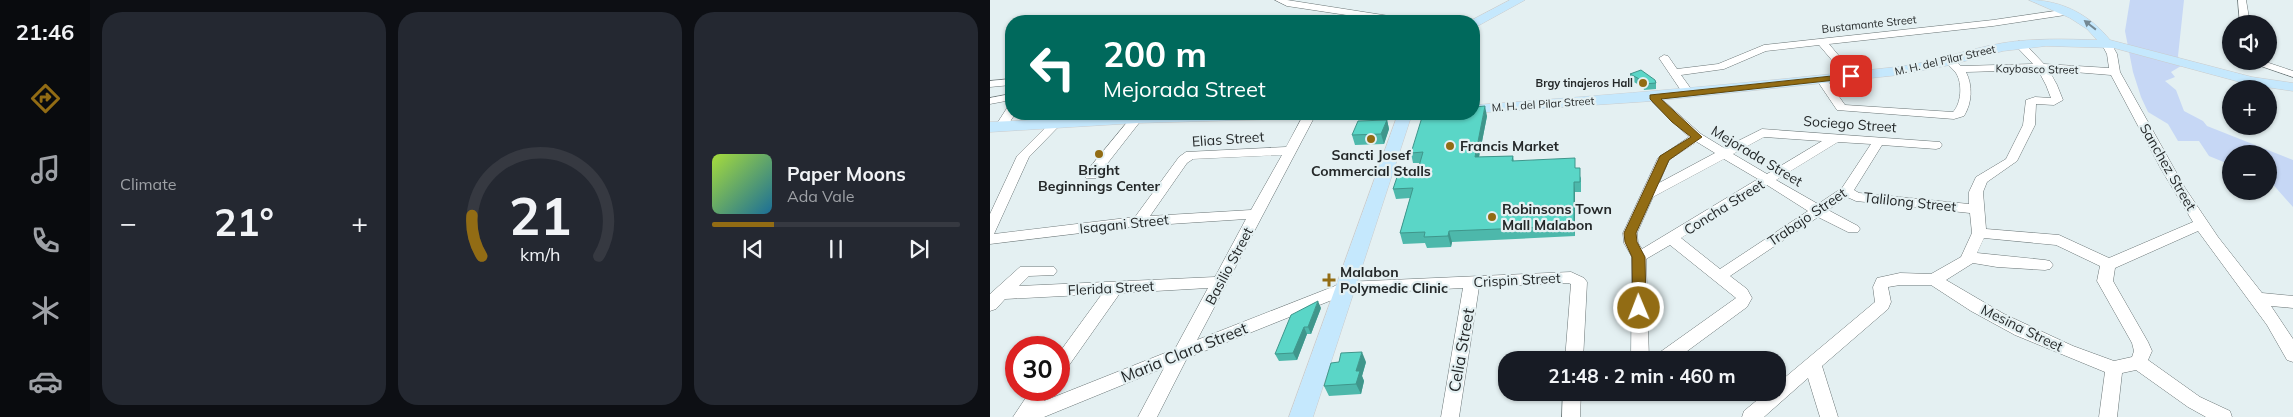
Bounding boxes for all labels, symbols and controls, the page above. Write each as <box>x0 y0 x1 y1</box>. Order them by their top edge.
street label: Bustamante Street <box>1821 12 1917 36</box>
map controls <box>2222 15 2277 200</box>
button: sound <box>2222 15 2277 70</box>
text: 21:46 <box>16 18 74 46</box>
one-way arrow <box>2083 20 2096 30</box>
text: 200 m <box>1103 32 1207 76</box>
icon: left <box>1020 35 1085 100</box>
street label: M. H. del Pilar Street <box>1893 42 1997 78</box>
pin <box>1830 55 1872 97</box>
street label: Kaybasco Street <box>1995 61 2079 77</box>
icon: arrive <box>1837 62 1865 90</box>
text: Mejorada Street <box>1103 75 1266 103</box>
place label: Brgy tinajeros Hall <box>1536 76 1633 90</box>
marker: Brgy tinajeros Hall <box>1637 77 1649 89</box>
button: + <box>2222 80 2277 135</box>
icon: directions <box>28 81 63 116</box>
street label: M. H. del Pilar Street <box>1491 93 1595 115</box>
street label: Sociego Street <box>1803 112 1897 136</box>
street label: Sanchez Street <box>2136 120 2200 214</box>
street label: Mejorada Street <box>1708 122 1806 190</box>
street label: Elias Street <box>1191 127 1265 151</box>
marker: Sancti Josef Commercial Stalls <box>1365 133 1377 145</box>
place label: Francis Market <box>1460 137 1560 155</box>
marker: Francis Market <box>1444 140 1456 152</box>
button: − <box>2222 145 2277 200</box>
place label: Sancti Josef Commercial Stalls <box>1311 146 1431 180</box>
marker: Bright Beginnings Center <box>1093 148 1105 160</box>
icon: music <box>28 152 63 187</box>
place label: Bright Beginnings Center <box>1038 161 1160 195</box>
text: Paper Moons <box>787 162 906 186</box>
text: Climate <box>120 174 176 194</box>
street label: Concha Street <box>1681 175 1768 239</box>
text: 21 <box>509 183 571 248</box>
street label: Trabajo Street <box>1764 184 1850 250</box>
text: Ada Vale <box>787 186 854 206</box>
street label: Talilong Street <box>1863 188 1957 216</box>
text: 21° <box>214 198 274 246</box>
place label: Robinsons Town Mall Malabon <box>1502 200 1612 234</box>
text: − <box>120 205 137 240</box>
text: + <box>351 205 368 240</box>
street label: Isagani Street <box>1078 210 1170 238</box>
marker: Robinsons Town Mall Malabon <box>1486 211 1498 223</box>
icon: phone <box>28 223 63 258</box>
street label: Basilio Street <box>1201 224 1257 308</box>
icon: previous <box>739 235 767 263</box>
icon: pause <box>822 235 850 263</box>
icon: next <box>905 235 933 263</box>
text: km/h <box>520 243 560 265</box>
place label: Malabon Polymedic Clinic <box>1340 263 1448 297</box>
street label: Crispin Street <box>1473 269 1561 291</box>
marker: Malabon Polymedic Clinic <box>1322 273 1336 287</box>
street label: Flerida Street <box>1067 277 1155 299</box>
position arrow <box>1612 281 1664 333</box>
icon: climate <box>28 293 63 328</box>
street label: Mesina Street <box>1978 300 2066 356</box>
street label: Celia Street <box>1444 306 1478 393</box>
street label: Maria Clara Street <box>1118 317 1251 387</box>
speed limit sign: 30 <box>1005 336 1070 401</box>
icon: car <box>28 364 63 399</box>
text: 21:48 · 2 min · 460 m <box>1548 364 1736 388</box>

